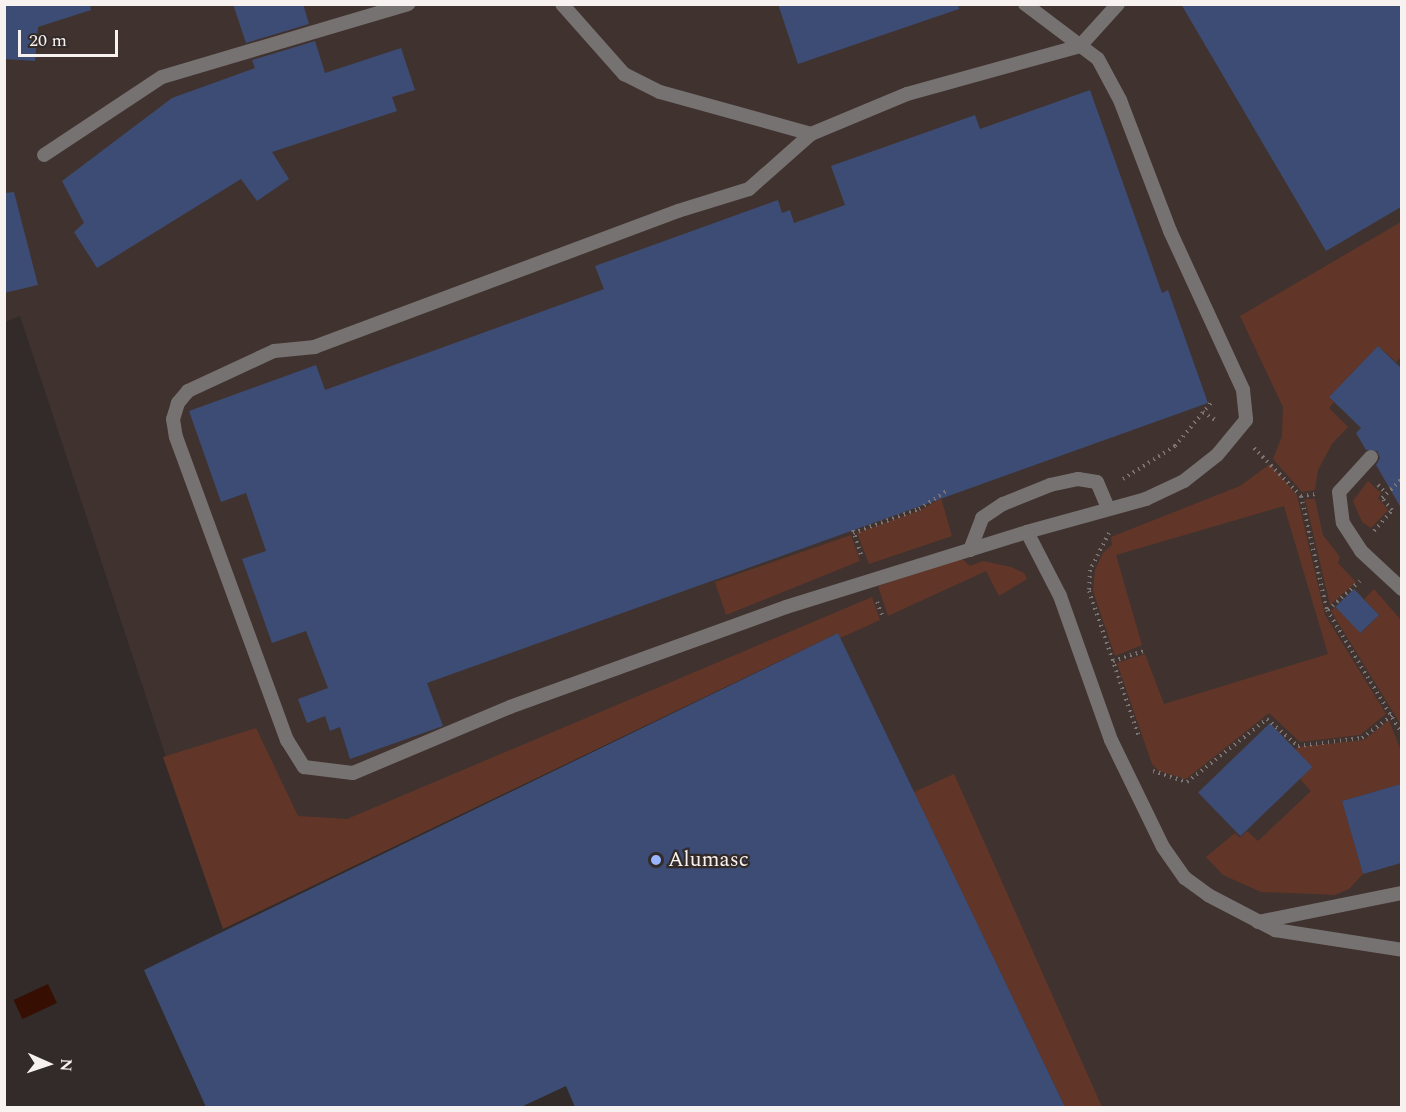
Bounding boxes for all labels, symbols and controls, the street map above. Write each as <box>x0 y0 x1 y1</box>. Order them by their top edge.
scale bar <box>21 18 122 56</box>
text: 20 m <box>29 27 67 54</box>
place label: Alumasc <box>668 847 749 873</box>
marker: Alumasc <box>649 853 663 867</box>
north arrow <box>18 1034 78 1094</box>
text: N <box>54 1058 78 1072</box>

